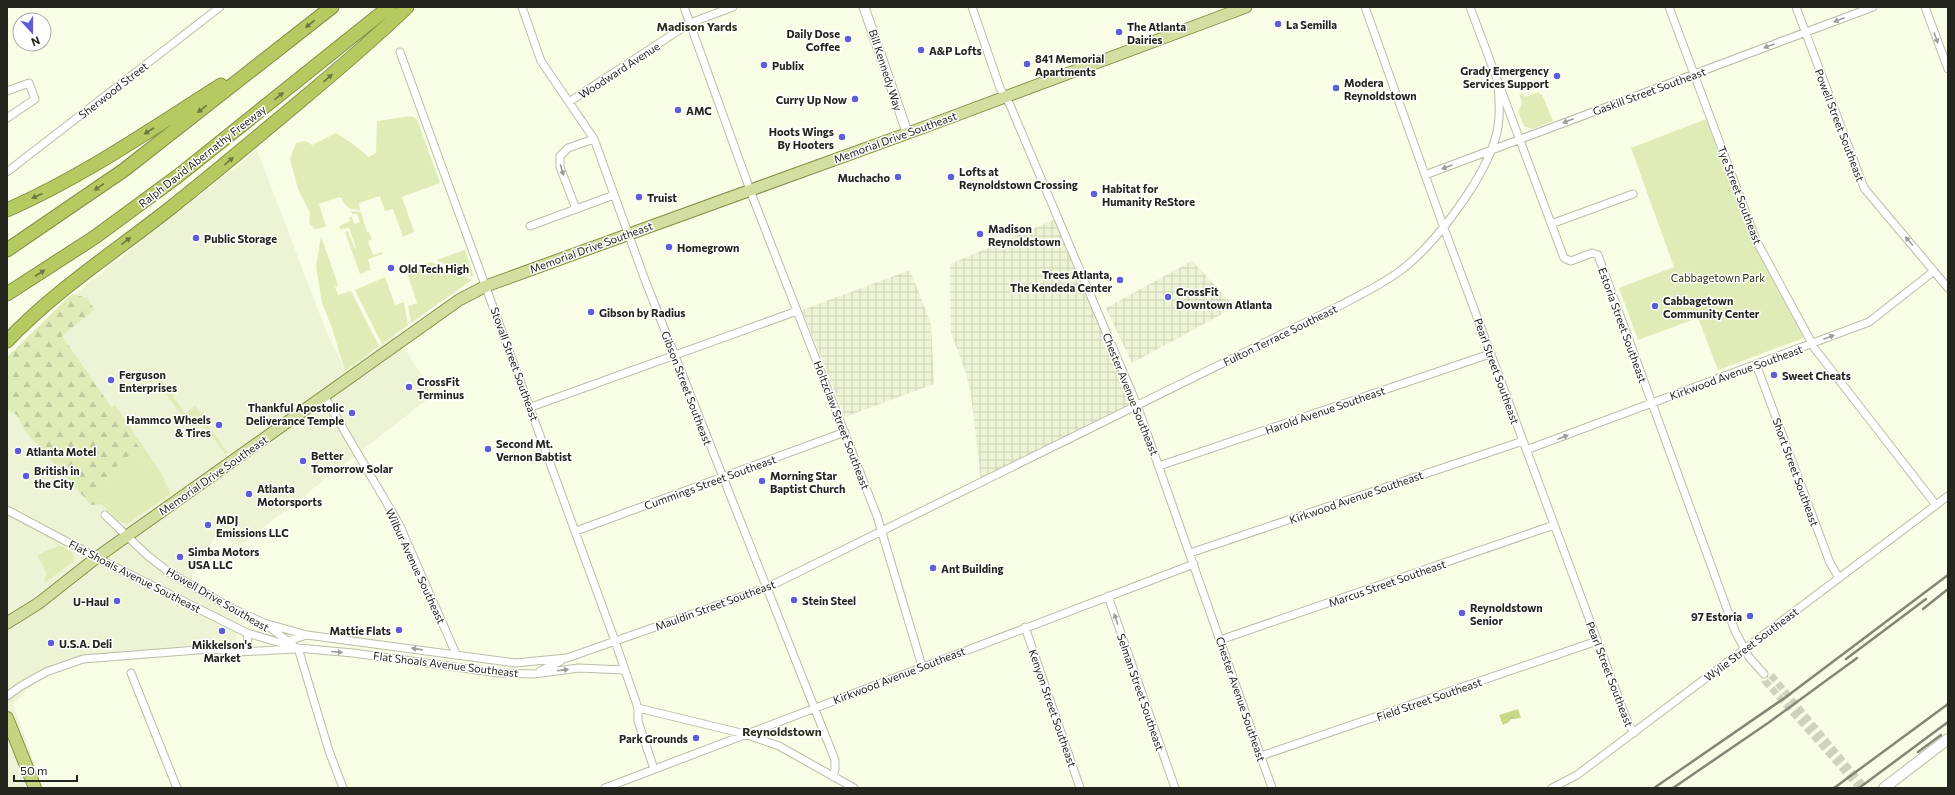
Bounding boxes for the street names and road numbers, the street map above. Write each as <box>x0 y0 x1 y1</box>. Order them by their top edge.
street label: Bill Kennedy Way <box>867 28 905 113</box>
street label: Woodward Avenue <box>576 39 662 101</box>
street label: Sherwood Street <box>76 59 151 121</box>
street label: Gaskill Street Southeast <box>1591 64 1708 118</box>
street label: Powell Street Southeast <box>1813 67 1868 184</box>
street label: Ralph David Abernathy Freeway <box>136 102 269 210</box>
street label: Memorial Drive Southeast <box>832 108 959 165</box>
street label: Tye Street Southeast <box>1715 144 1765 246</box>
street label: Memorial Drive Southeast <box>528 218 655 275</box>
street label: Estoria Street Southeast <box>1596 266 1650 385</box>
street label: Fulton Terrace Southeast <box>1221 301 1340 368</box>
street label: Stovall Street Southeast <box>488 305 542 423</box>
street label: Pearl Street Southeast <box>1472 316 1522 426</box>
street label: Gibson Street Southeast <box>659 329 715 447</box>
street label: Chester Avenue Southeast <box>1100 331 1162 458</box>
street label: Kirkwood Avenue Southeast <box>1668 342 1805 402</box>
street label: Holtzclaw Street Southeast <box>811 359 873 492</box>
street label: Harold Avenue Southeast <box>1263 383 1387 437</box>
street label: Short Street Southeast <box>1770 416 1822 529</box>
street label: Memorial Drive Southeast <box>156 432 270 518</box>
street label: Cummings Street Southeast <box>642 452 778 512</box>
street label: Kirkwood Avenue Southeast <box>1287 468 1425 526</box>
street label: Wilbur Avenue Southeast <box>384 506 449 626</box>
street label: Flat Shoals Avenue Southeast <box>67 537 204 615</box>
street label: Marcus Street Southeast <box>1327 557 1448 609</box>
street label: Howell Drive Southeast <box>164 564 272 634</box>
street label: Mauldin Street Southeast <box>653 577 777 633</box>
street label: Wylie Street Southeast <box>1701 604 1801 684</box>
street label: Pearl Street Southeast <box>1584 619 1636 729</box>
street label: Selman Street Southeast <box>1115 632 1167 753</box>
street label: Chester Avenue Southeast <box>1214 635 1269 764</box>
street label: Kirkwood Avenue Southeast <box>831 644 967 706</box>
street label: Kenyon Street Southeast <box>1027 647 1079 769</box>
street label: Flat Shoals Avenue Southeast <box>373 649 520 679</box>
street label: Field Street Southeast <box>1375 675 1484 723</box>

